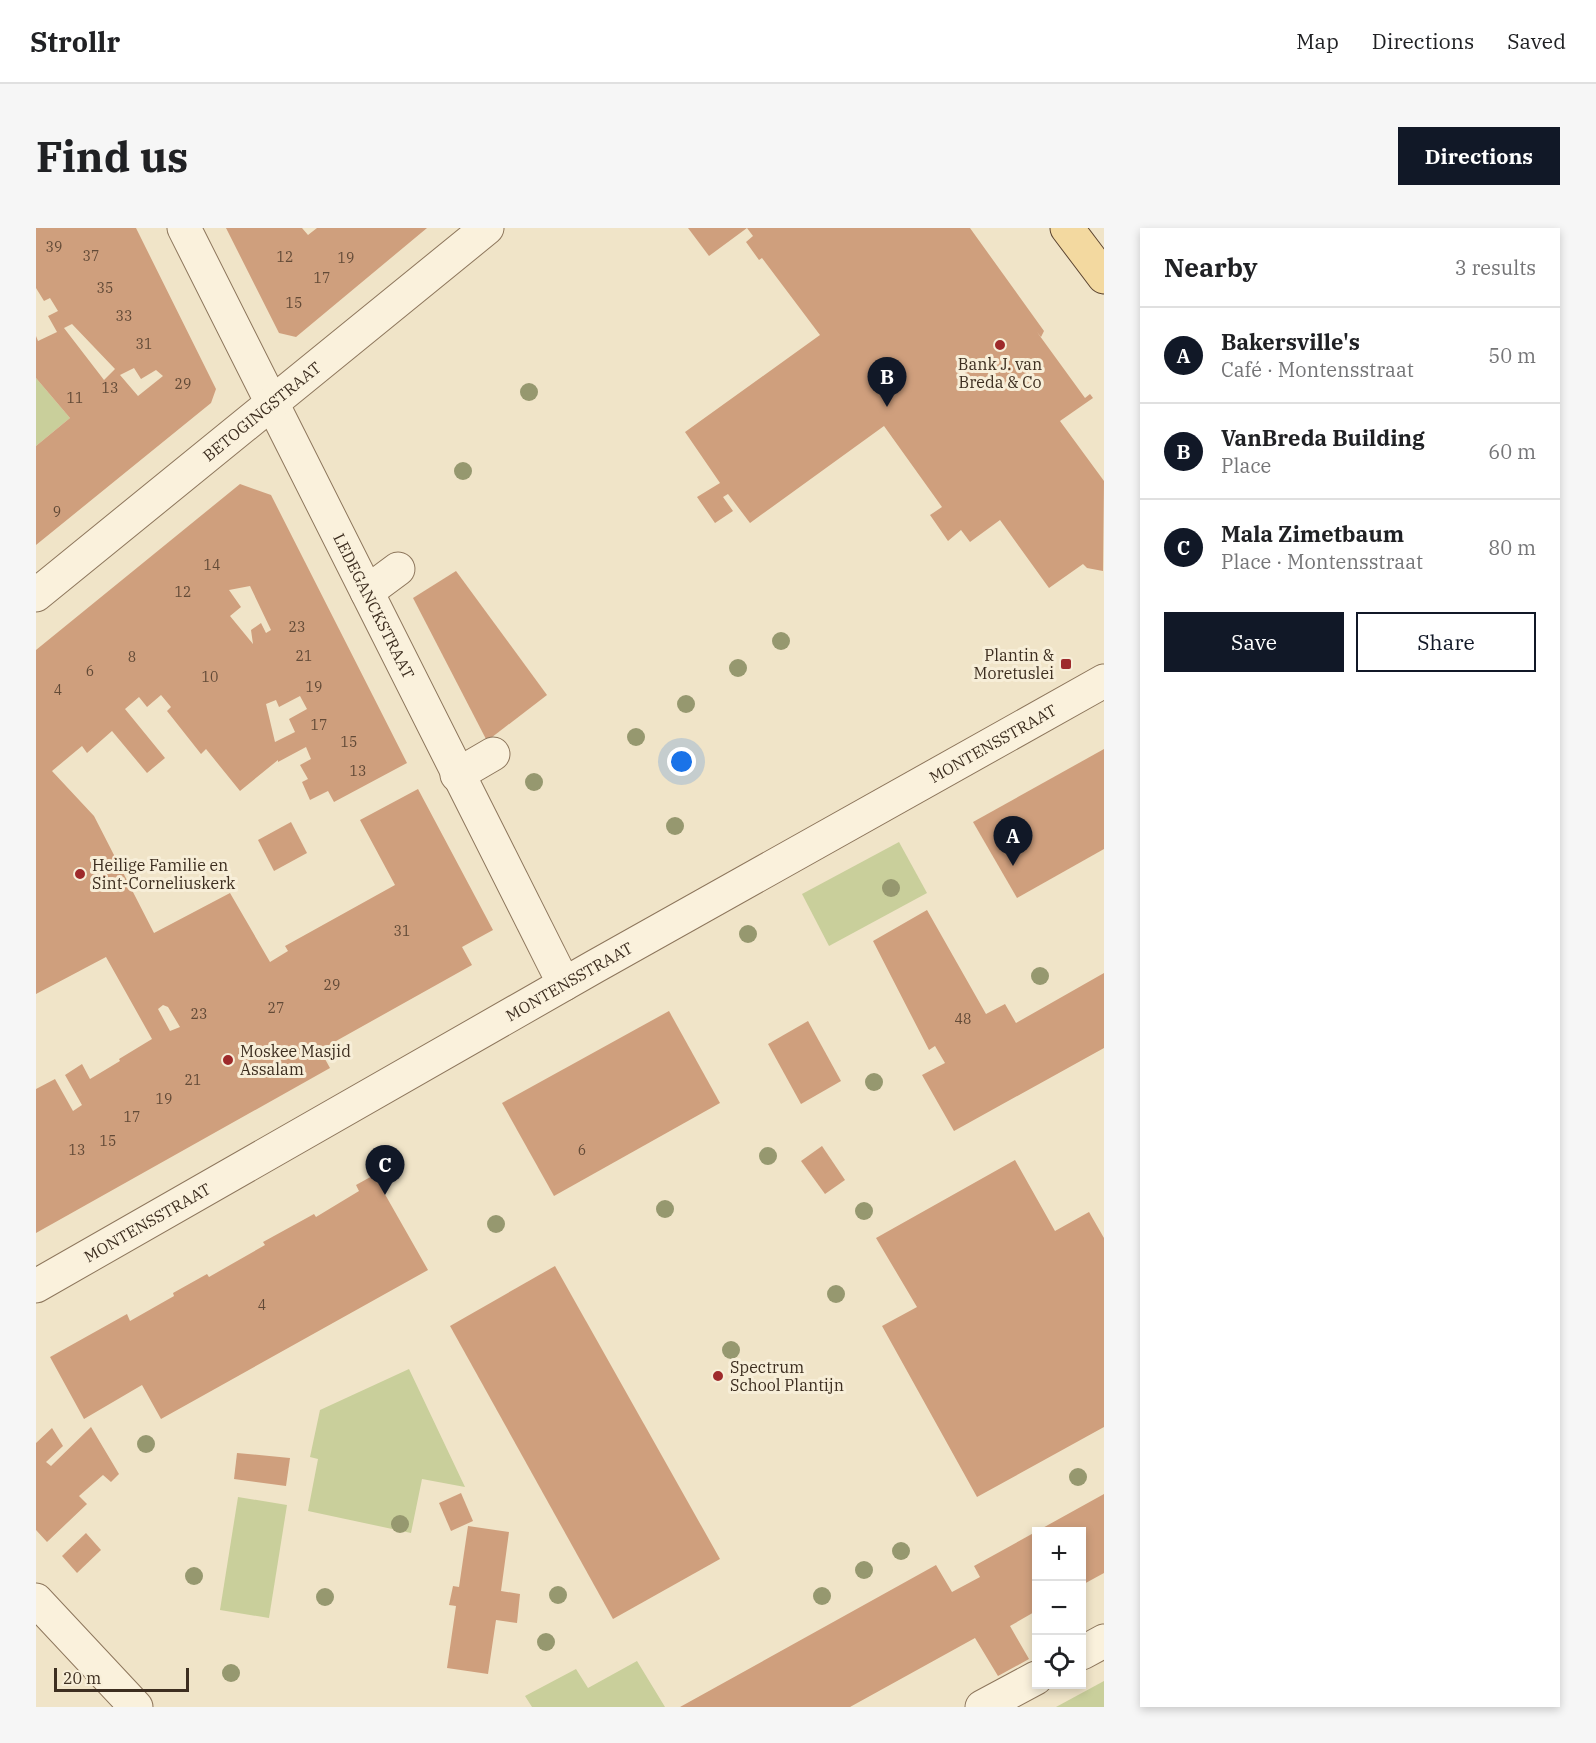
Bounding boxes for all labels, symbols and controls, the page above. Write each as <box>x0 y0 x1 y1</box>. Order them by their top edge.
text: Strollr <box>30 23 120 60</box>
text: Map <box>1296 27 1339 55</box>
text: Directions <box>1372 27 1474 55</box>
text: Saved <box>1507 27 1566 55</box>
button: Directions <box>1398 127 1560 185</box>
text: Find us <box>36 129 188 184</box>
house number: 39 <box>46 238 62 256</box>
house number: 37 <box>83 247 99 265</box>
house number: 12 <box>277 248 293 266</box>
house number: 19 <box>338 249 354 267</box>
text: Nearby <box>1164 250 1258 284</box>
text: 3 results <box>1455 254 1536 281</box>
house number: 17 <box>314 269 330 287</box>
house number: 35 <box>97 279 113 297</box>
house number: 15 <box>286 294 302 312</box>
house number: 33 <box>116 307 132 325</box>
text: Bakersville's <box>1221 327 1360 356</box>
house number: 31 <box>136 335 152 353</box>
marker: Bank J. van Breda & Co <box>993 338 1007 352</box>
text: A <box>1177 342 1190 369</box>
text: 50 m <box>1488 342 1536 369</box>
place label: Bank J. van Breda & Co <box>958 354 1042 392</box>
text: Café · Montensstraat <box>1221 356 1414 383</box>
street label: BETOGINGSTRAAT <box>199 357 325 465</box>
pin: B <box>868 358 906 407</box>
house number: 29 <box>175 375 191 393</box>
house number: 13 <box>102 379 118 397</box>
house number: 11 <box>67 389 83 407</box>
text: VanBreda Building <box>1221 423 1425 452</box>
text: B <box>1176 438 1191 465</box>
text: 60 m <box>1488 438 1536 465</box>
text: Place <box>1221 452 1271 479</box>
house number: 9 <box>53 503 61 521</box>
text: Mala Zimetbaum <box>1221 519 1404 548</box>
street label: LEDEGANCKSTRAAT <box>329 530 419 682</box>
text: C <box>1177 534 1190 561</box>
text: 80 m <box>1488 534 1536 561</box>
text: Place · Montensstraat <box>1221 548 1423 575</box>
house number: 14 <box>204 556 220 574</box>
house number: 12 <box>175 583 191 601</box>
button: Save <box>1164 612 1344 672</box>
button: Share <box>1356 612 1536 672</box>
house number: 23 <box>289 618 305 636</box>
place label: Plantin & Moretuslei <box>974 645 1054 683</box>
house number: 21 <box>296 647 312 665</box>
house number: 8 <box>128 648 136 666</box>
marker: Plantin & Moretuslei <box>1059 657 1073 671</box>
house number: 6 <box>86 662 94 680</box>
house number: 10 <box>202 668 218 686</box>
house number: 19 <box>306 678 322 696</box>
house number: 4 <box>54 681 62 699</box>
street label: MONTENSSTRAAT <box>926 700 1060 787</box>
house number: 17 <box>311 716 327 734</box>
house number: 15 <box>341 733 357 751</box>
your location <box>667 747 696 776</box>
house number: 13 <box>350 762 366 780</box>
pin: A <box>994 816 1032 866</box>
place label: Heilige Familie en Sint-Corneliuskerk <box>92 855 236 893</box>
marker: Heilige Familie en Sint-Corneliuskerk <box>73 867 87 881</box>
house number: 31 <box>394 922 410 940</box>
street label: MONTENSSTRAAT <box>502 937 636 1025</box>
house number: 29 <box>324 976 340 994</box>
house number: 27 <box>268 999 284 1017</box>
house number: 23 <box>191 1005 207 1023</box>
house number: 48 <box>955 1010 971 1028</box>
place label: Moskee Masjid Assalam <box>240 1041 351 1079</box>
marker: Moskee Masjid Assalam <box>221 1053 235 1067</box>
house number: 21 <box>185 1071 201 1089</box>
house number: 19 <box>156 1090 172 1108</box>
house number: 17 <box>124 1108 140 1126</box>
house number: 15 <box>100 1132 116 1150</box>
house number: 13 <box>69 1141 85 1159</box>
house number: 6 <box>578 1141 586 1159</box>
pin: C <box>366 1146 404 1195</box>
street label: MONTENSSTRAAT <box>80 1178 214 1267</box>
house number: 4 <box>258 1296 266 1314</box>
place label: Spectrum School Plantijn <box>730 1357 844 1395</box>
marker: Spectrum School Plantijn <box>711 1369 725 1383</box>
map controls <box>1032 1527 1086 1689</box>
button: + <box>1032 1527 1086 1581</box>
button: − <box>1032 1581 1086 1635</box>
button: locate <box>1032 1635 1086 1689</box>
scale bar <box>54 1665 189 1692</box>
text: 20 m <box>63 1668 101 1688</box>

